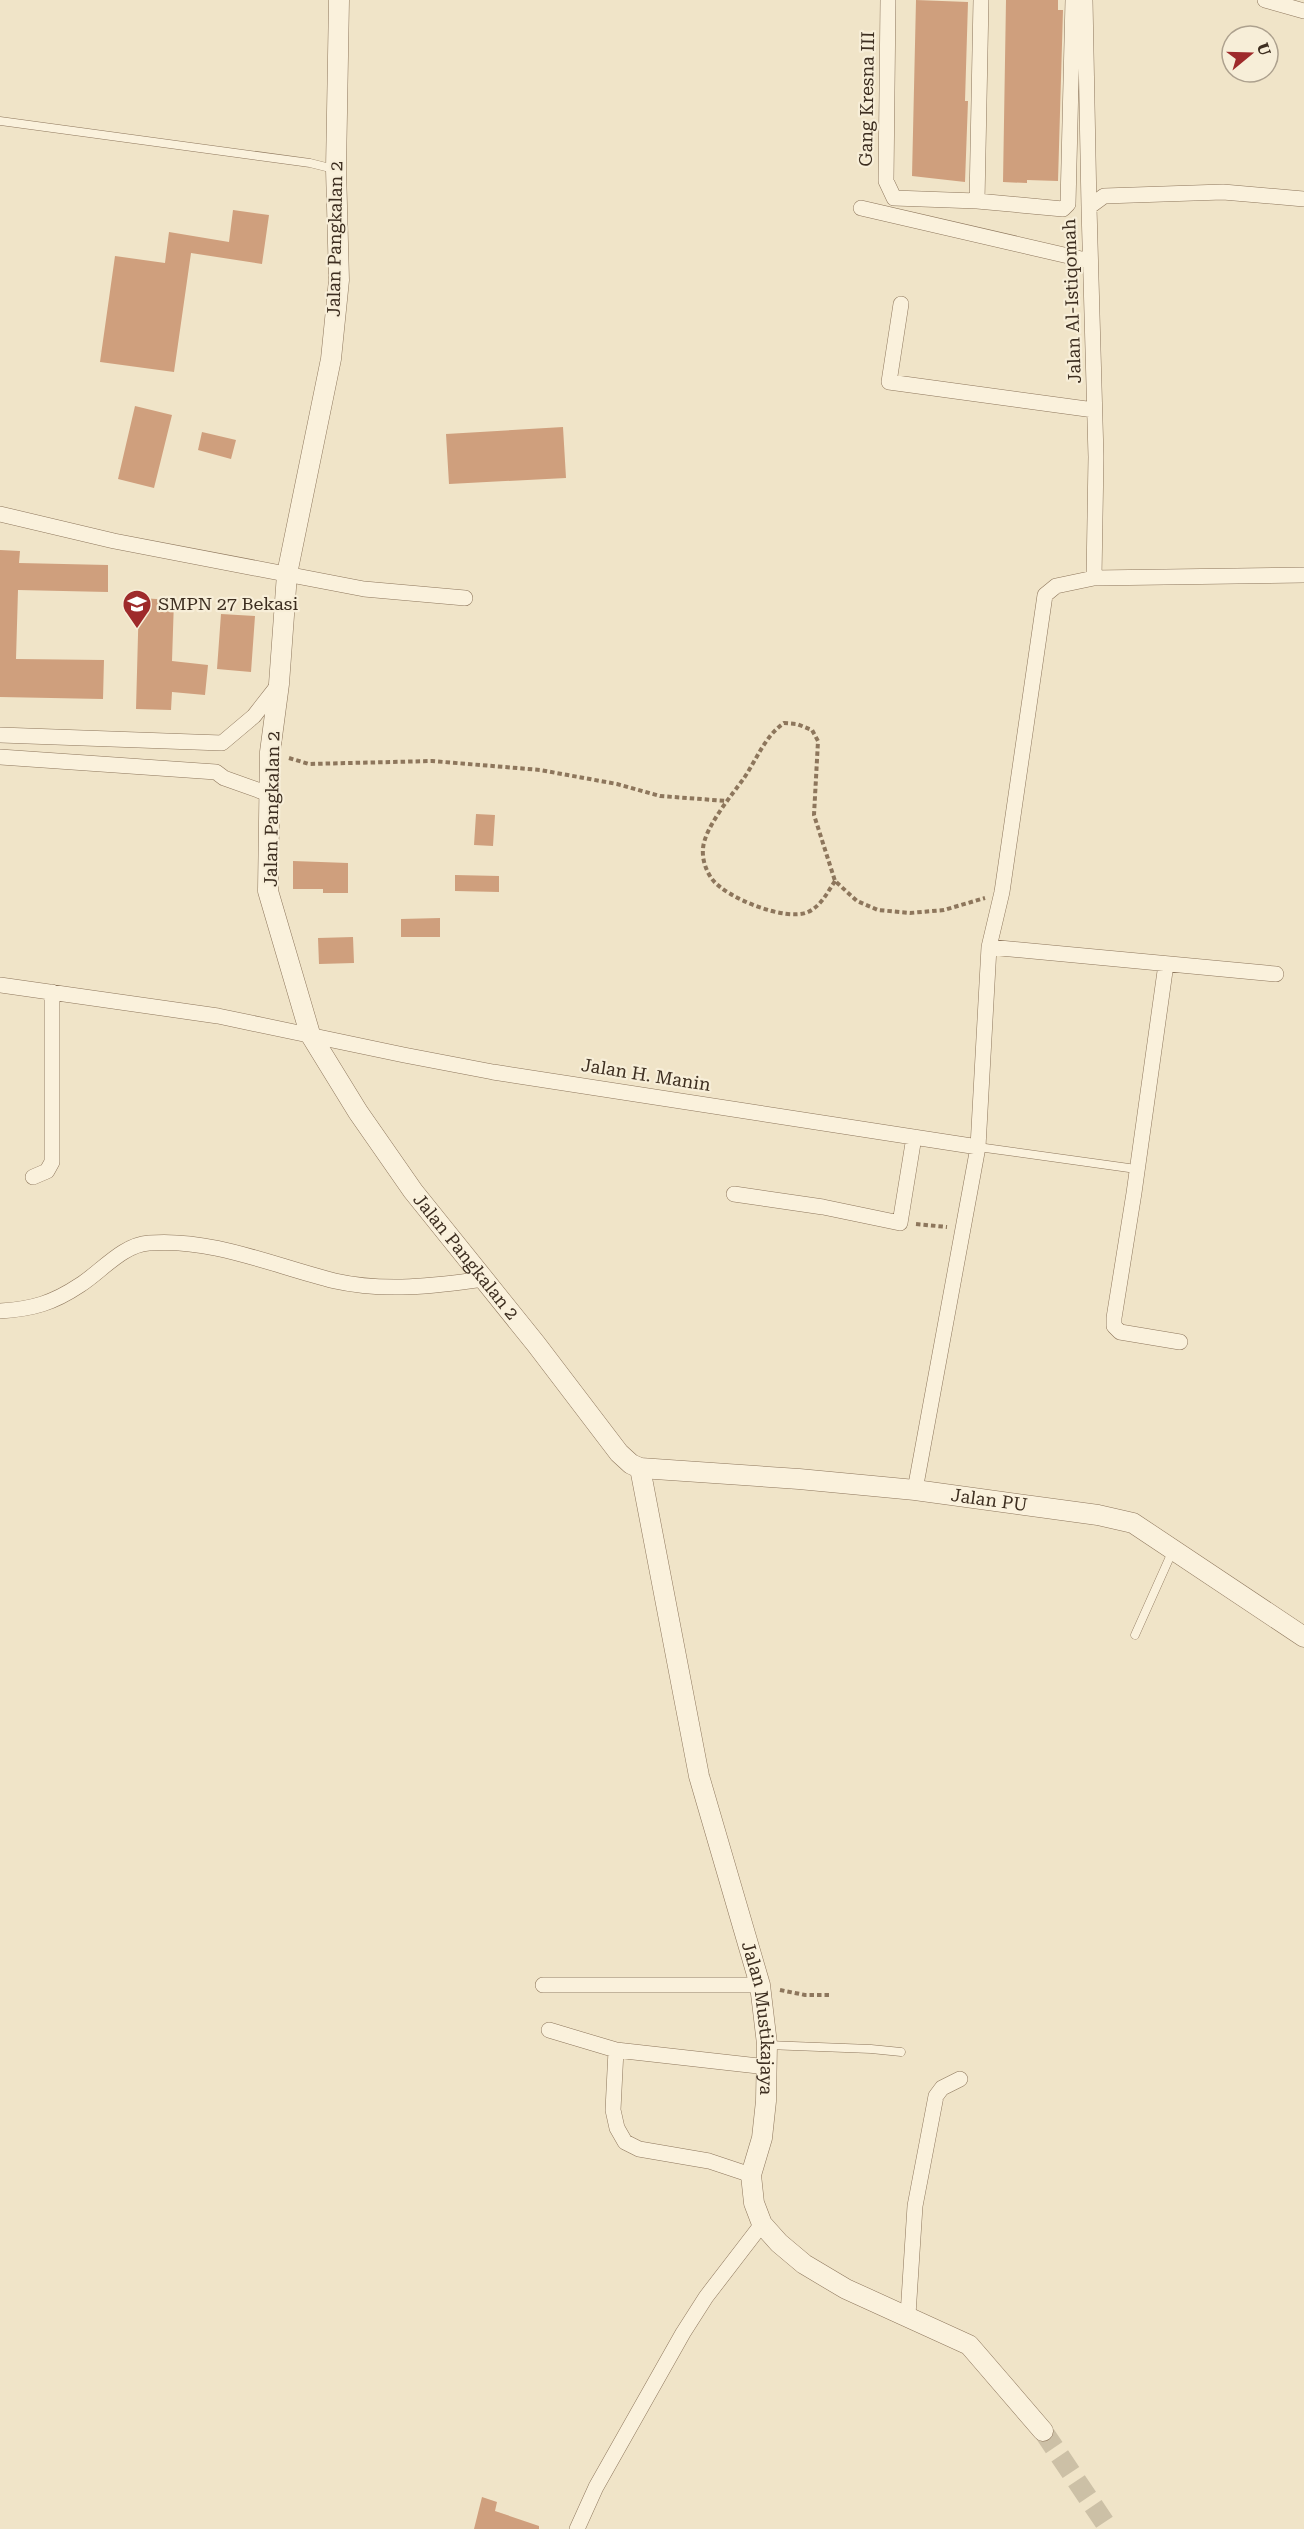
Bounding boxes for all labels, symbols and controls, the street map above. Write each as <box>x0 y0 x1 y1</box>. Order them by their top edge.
north arrow <box>1220 24 1280 84</box>
street label: Gang Kresna III <box>855 31 878 167</box>
text: U <box>1253 40 1275 58</box>
street label: Jalan Pangkalan 2 <box>323 161 346 317</box>
street label: Jalan Al-Istiqomah <box>1058 218 1085 384</box>
school or university icon: SMPN 27 Bekasi <box>121 588 153 630</box>
place label: SMPN 27 Bekasi <box>158 593 298 614</box>
street label: Jalan Pangkalan 2 <box>260 731 283 887</box>
street label: Jalan H. Manin <box>580 1054 713 1095</box>
street label: Jalan Pangkalan 2 <box>409 1189 523 1324</box>
street label: Jalan PU <box>950 1484 1029 1515</box>
street label: Jalan Mustikajaya <box>738 1939 778 2095</box>

